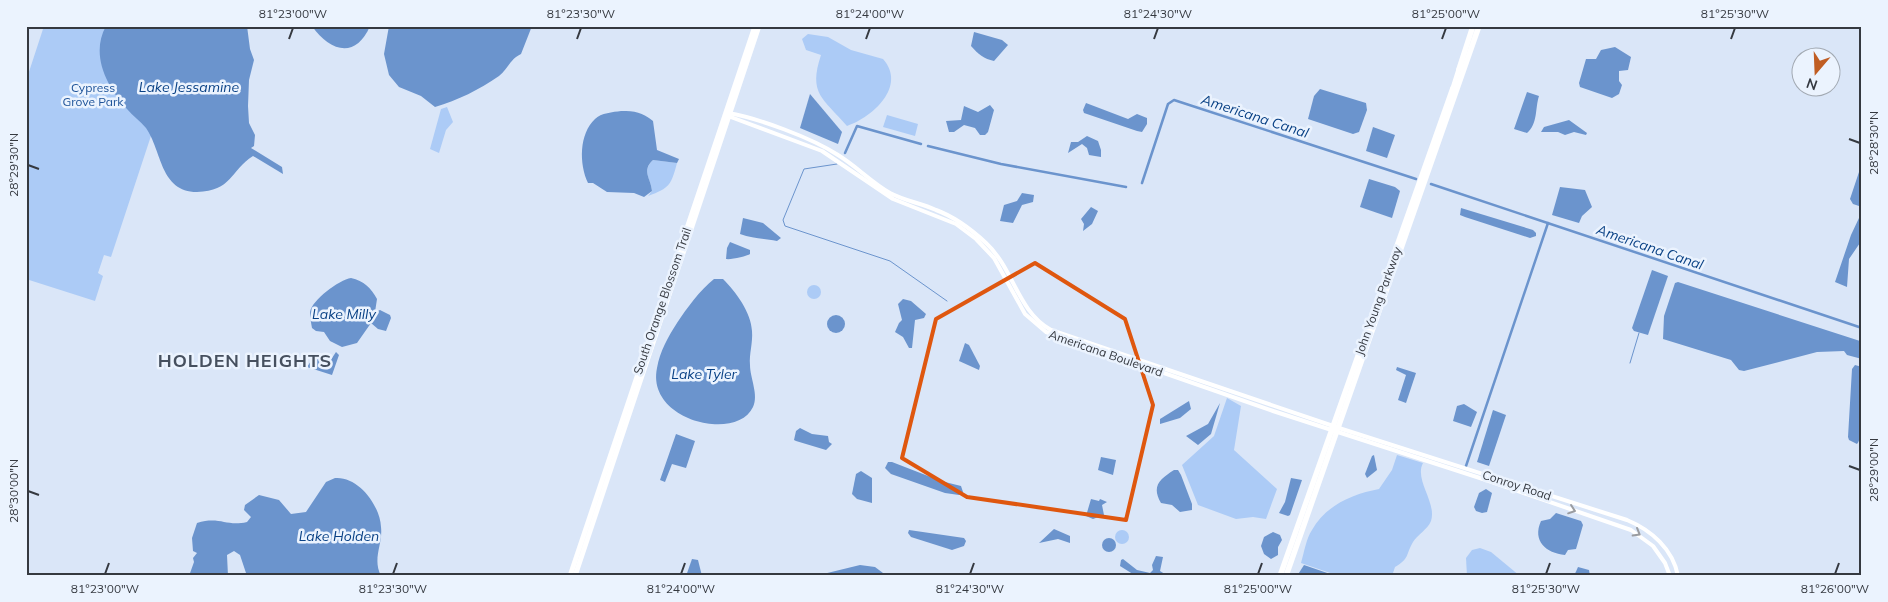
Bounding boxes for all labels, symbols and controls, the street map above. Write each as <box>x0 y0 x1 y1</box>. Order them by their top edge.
text: 81°23'00"W <box>259 6 327 21</box>
text: 81°23'30"W <box>547 6 615 21</box>
text: 81°24'00"W <box>836 6 904 21</box>
text: 81°24'30"W <box>1124 6 1192 21</box>
text: 81°25'00"W <box>1412 6 1480 21</box>
text: 81°25'30"W <box>1701 6 1769 21</box>
north arrow <box>1790 48 1840 98</box>
text: N <box>1804 74 1820 95</box>
water label: Lake Jessamine <box>139 78 240 96</box>
park label: Cypress Grove Park <box>62 80 124 109</box>
water label: Americana Canal <box>1198 90 1312 142</box>
text: 28°28'30"N <box>1866 111 1881 175</box>
text: 28°29'30"N <box>6 133 21 197</box>
water label: Americana Canal <box>1593 220 1706 274</box>
street label: South Orange Blossom Trail <box>630 226 694 376</box>
street label: John Young Parkway <box>1351 244 1405 357</box>
water label: Lake Milly <box>312 305 376 323</box>
street label: Americana Boulevard <box>1047 326 1165 380</box>
district label: HOLDEN HEIGHTS <box>158 349 332 372</box>
water label: Lake Tyler <box>671 365 738 383</box>
text: 28°29'00"N <box>1866 438 1881 502</box>
text: 28°30'00"N <box>6 459 21 523</box>
street label: Conroy Road <box>1481 467 1553 503</box>
one-way arrow <box>1568 504 1576 514</box>
water label: Lake Holden <box>299 527 379 545</box>
one-way arrow <box>1631 527 1640 537</box>
text: 81°23'00"W <box>71 581 139 596</box>
text: 81°23'30"W <box>359 581 427 596</box>
text: 81°24'00"W <box>647 581 715 596</box>
text: 81°24'30"W <box>936 581 1004 596</box>
text: 81°25'00"W <box>1224 581 1292 596</box>
text: 81°25'30"W <box>1512 581 1580 596</box>
text: 81°26'00"W <box>1801 581 1869 596</box>

